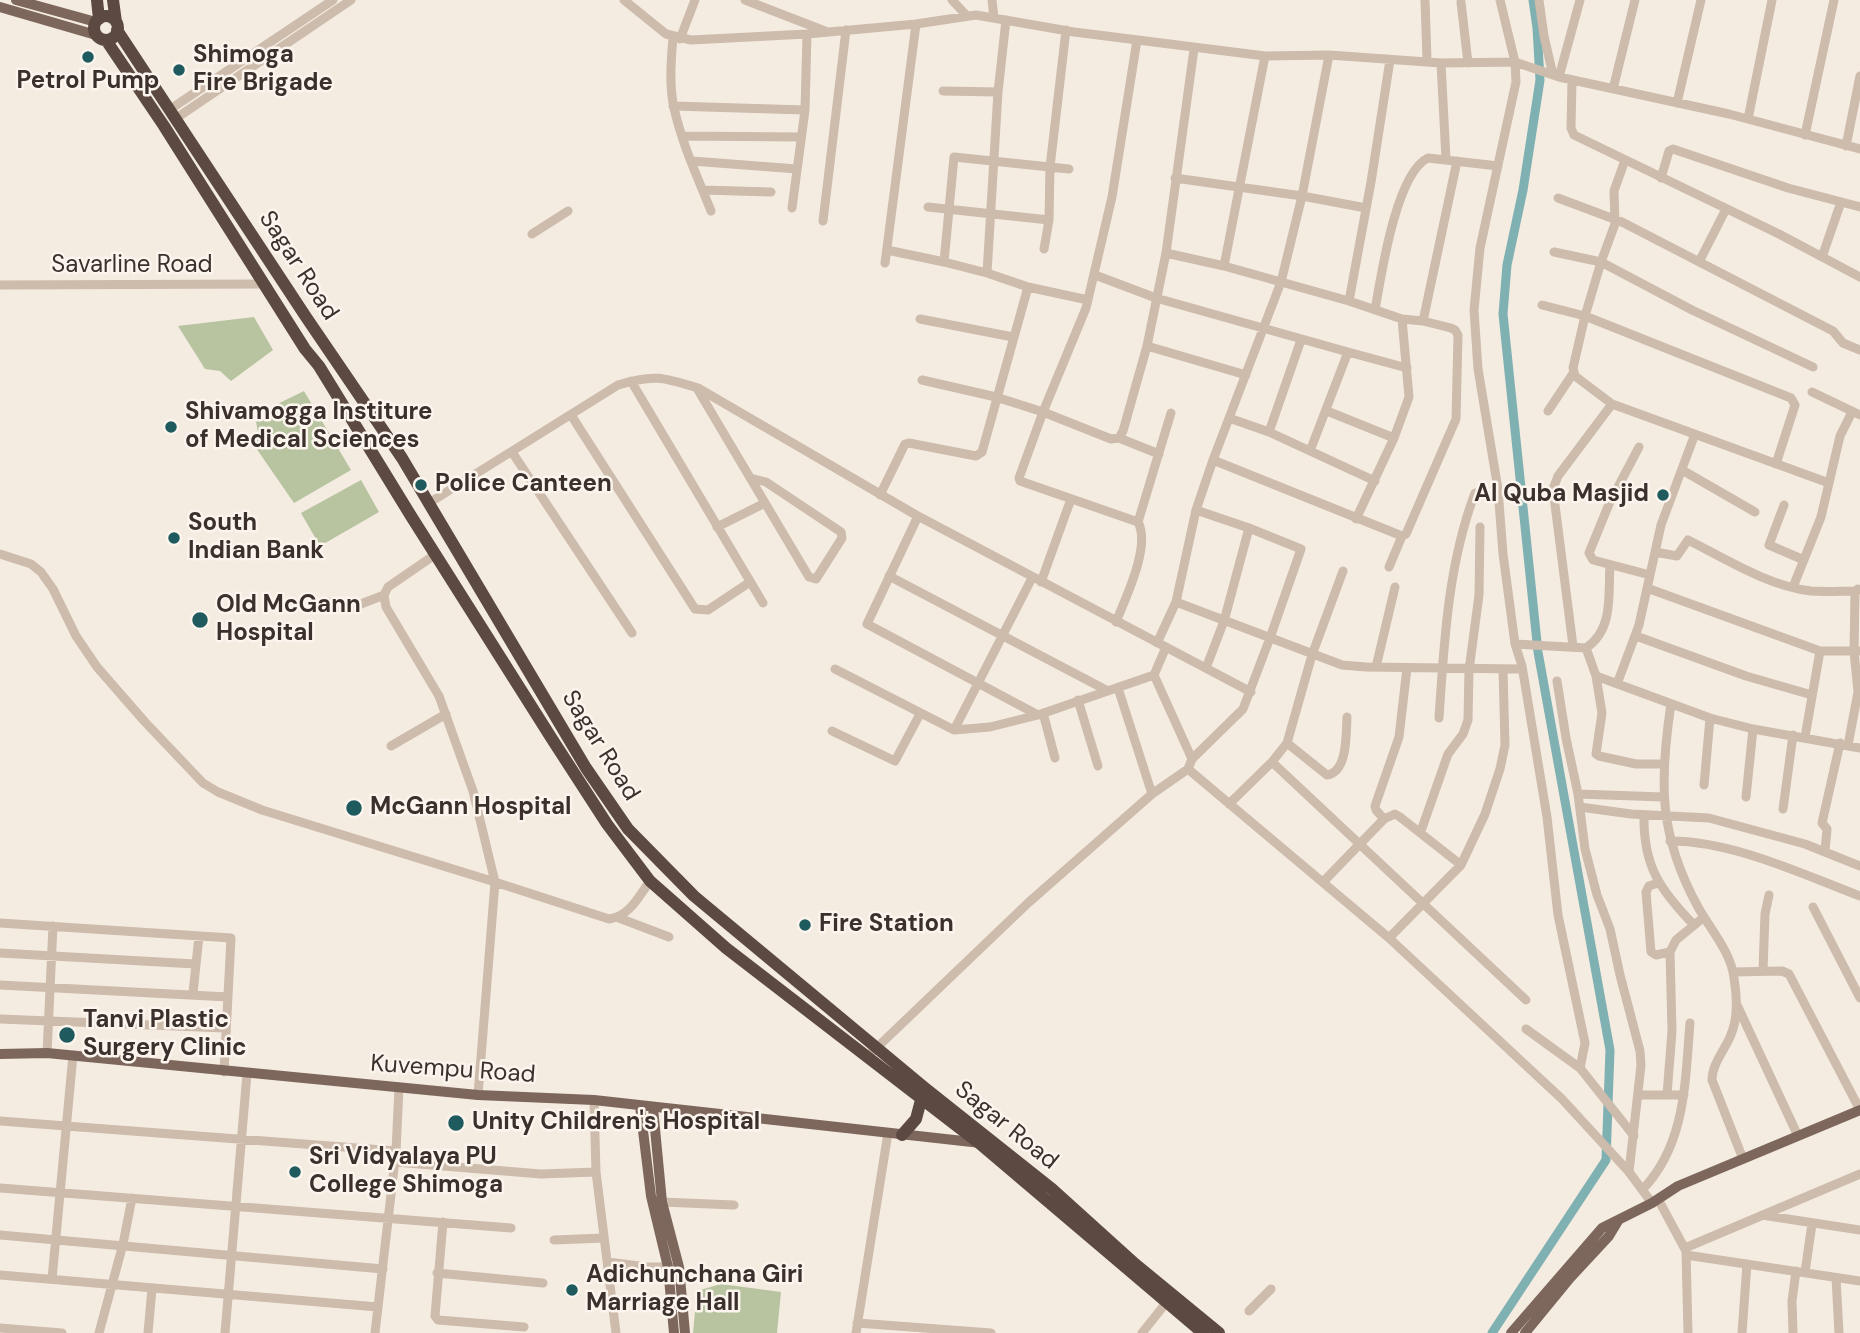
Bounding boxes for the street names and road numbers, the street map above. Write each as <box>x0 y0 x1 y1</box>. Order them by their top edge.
street label: Sagar Road <box>252 206 344 326</box>
street label: Savarline Road <box>51 252 213 280</box>
street label: Sagar Road <box>555 686 645 806</box>
street label: Kuvempu Road <box>369 1050 537 1090</box>
street label: Sagar Road <box>949 1076 1063 1176</box>

